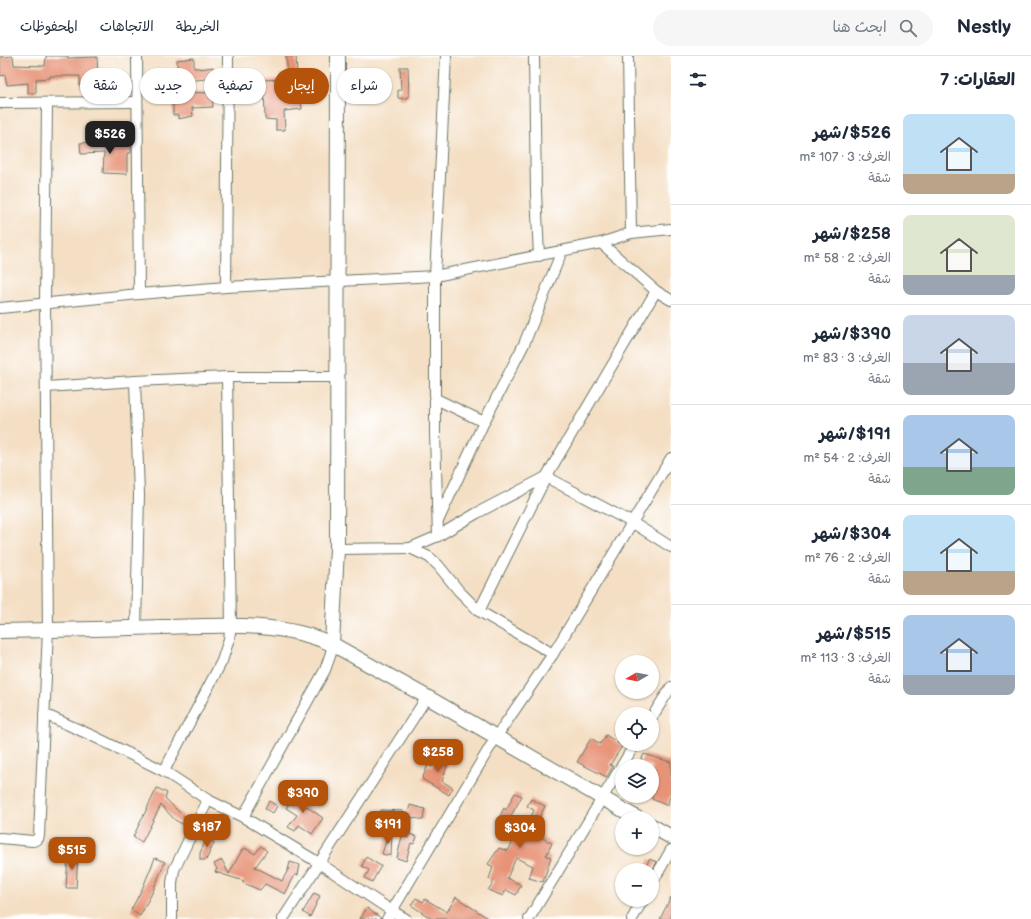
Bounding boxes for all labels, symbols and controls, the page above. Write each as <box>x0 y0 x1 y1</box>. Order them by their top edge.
search box <box>653 10 933 46</box>
text: Nestly <box>957 16 1011 39</box>
icon: search <box>897 17 919 39</box>
text: المحفوظات <box>20 18 78 35</box>
text: الاتجاهات <box>100 18 154 35</box>
text: الخريطة <box>176 18 219 35</box>
text: ابحث هنا <box>832 18 887 37</box>
chip: شقة <box>80 68 132 104</box>
chip: جديد <box>140 68 196 104</box>
chip: تصفية <box>204 68 266 104</box>
chip: إيجار <box>274 68 329 104</box>
chip: شراء <box>337 68 392 104</box>
icon: filters <box>687 69 709 91</box>
text: العقارات: 7 <box>940 70 1015 90</box>
pin: $526 <box>86 121 134 155</box>
text: $526/شهر <box>813 123 891 143</box>
text: $526 <box>94 126 126 142</box>
icon: home <box>935 130 983 178</box>
text: الغرف: 3 · 107 m² <box>799 149 891 165</box>
text: شقة <box>868 170 891 186</box>
text: $258/شهر <box>813 224 891 244</box>
icon: home <box>935 231 983 279</box>
text: الغرف: 2 · 58 m² <box>804 250 891 266</box>
text: شقة <box>868 271 891 287</box>
text: $390/شهر <box>813 324 891 344</box>
icon: home <box>935 331 983 379</box>
text: الغرف: 3 · 83 m² <box>803 350 891 366</box>
text: شقة <box>868 371 891 387</box>
text: $191/شهر <box>819 424 891 444</box>
icon: home <box>935 431 983 479</box>
text: الغرف: 2 · 54 m² <box>803 450 891 466</box>
text: شقة <box>868 471 891 487</box>
text: $304/شهر <box>813 524 891 544</box>
icon: home <box>935 531 983 579</box>
text: الغرف: 2 · 76 m² <box>805 550 891 566</box>
text: شقة <box>868 571 891 587</box>
text: $515/شهر <box>817 624 891 644</box>
icon: home <box>935 631 983 679</box>
text: الغرف: 3 · 113 m² <box>800 650 891 666</box>
north arrow <box>615 655 659 699</box>
map controls <box>615 655 659 907</box>
text: شقة <box>868 671 891 687</box>
button: locate <box>615 707 659 751</box>
pin: $258 <box>414 739 462 773</box>
text: $258 <box>422 744 454 760</box>
button: layers <box>615 759 659 803</box>
pin: $390 <box>279 780 327 814</box>
text: $390 <box>287 785 319 801</box>
pin: $191 <box>364 811 412 845</box>
button: + <box>615 811 659 855</box>
pin: $187 <box>183 814 231 848</box>
pin: $304 <box>496 815 544 849</box>
text: $191 <box>374 816 402 832</box>
text: $187 <box>192 819 222 835</box>
text: $304 <box>504 820 536 836</box>
pin: $515 <box>48 837 96 871</box>
text: $515 <box>57 842 87 858</box>
button: − <box>615 863 659 907</box>

